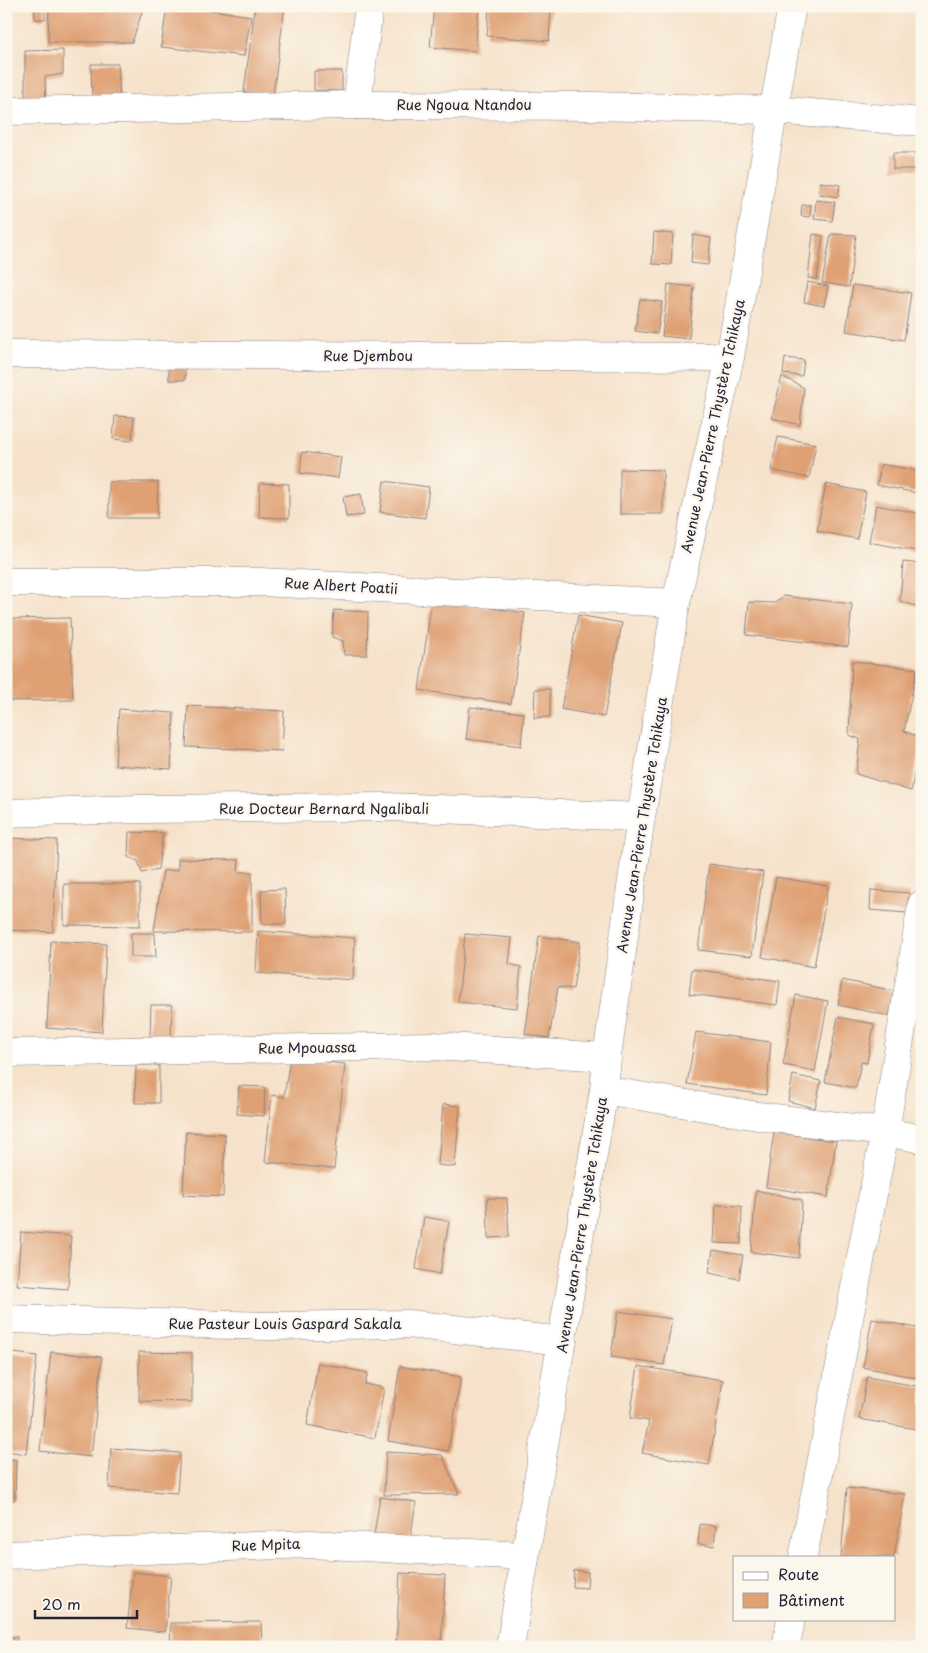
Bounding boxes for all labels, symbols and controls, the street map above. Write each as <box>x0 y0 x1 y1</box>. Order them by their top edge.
street label: Rue Ngoua Ntandou <box>396 94 532 115</box>
street label: Avenue Jean-Pierre Thystère Tchikaya <box>675 297 750 555</box>
street label: Rue Djembou <box>323 345 413 366</box>
street label: Rue Albert Poatii <box>284 572 399 599</box>
street label: Avenue Jean-Pierre Thystère Tchikaya <box>611 695 672 954</box>
street label: Rue Docteur Bernard Ngalibali <box>219 798 429 819</box>
street label: Rue Mpouassa <box>258 1036 356 1059</box>
street label: Avenue Jean-Pierre Thystère Tchikaya <box>551 1095 612 1354</box>
street label: Rue Pasteur Louis Gaspard Sakala <box>169 1313 402 1334</box>
street label: Rue Mpita <box>231 1533 301 1556</box>
legend <box>733 1556 896 1620</box>
text: Route <box>778 1562 819 1585</box>
scale bar <box>35 1588 138 1620</box>
text: Bâtiment <box>778 1588 845 1611</box>
text: 20 m <box>42 1592 81 1615</box>

